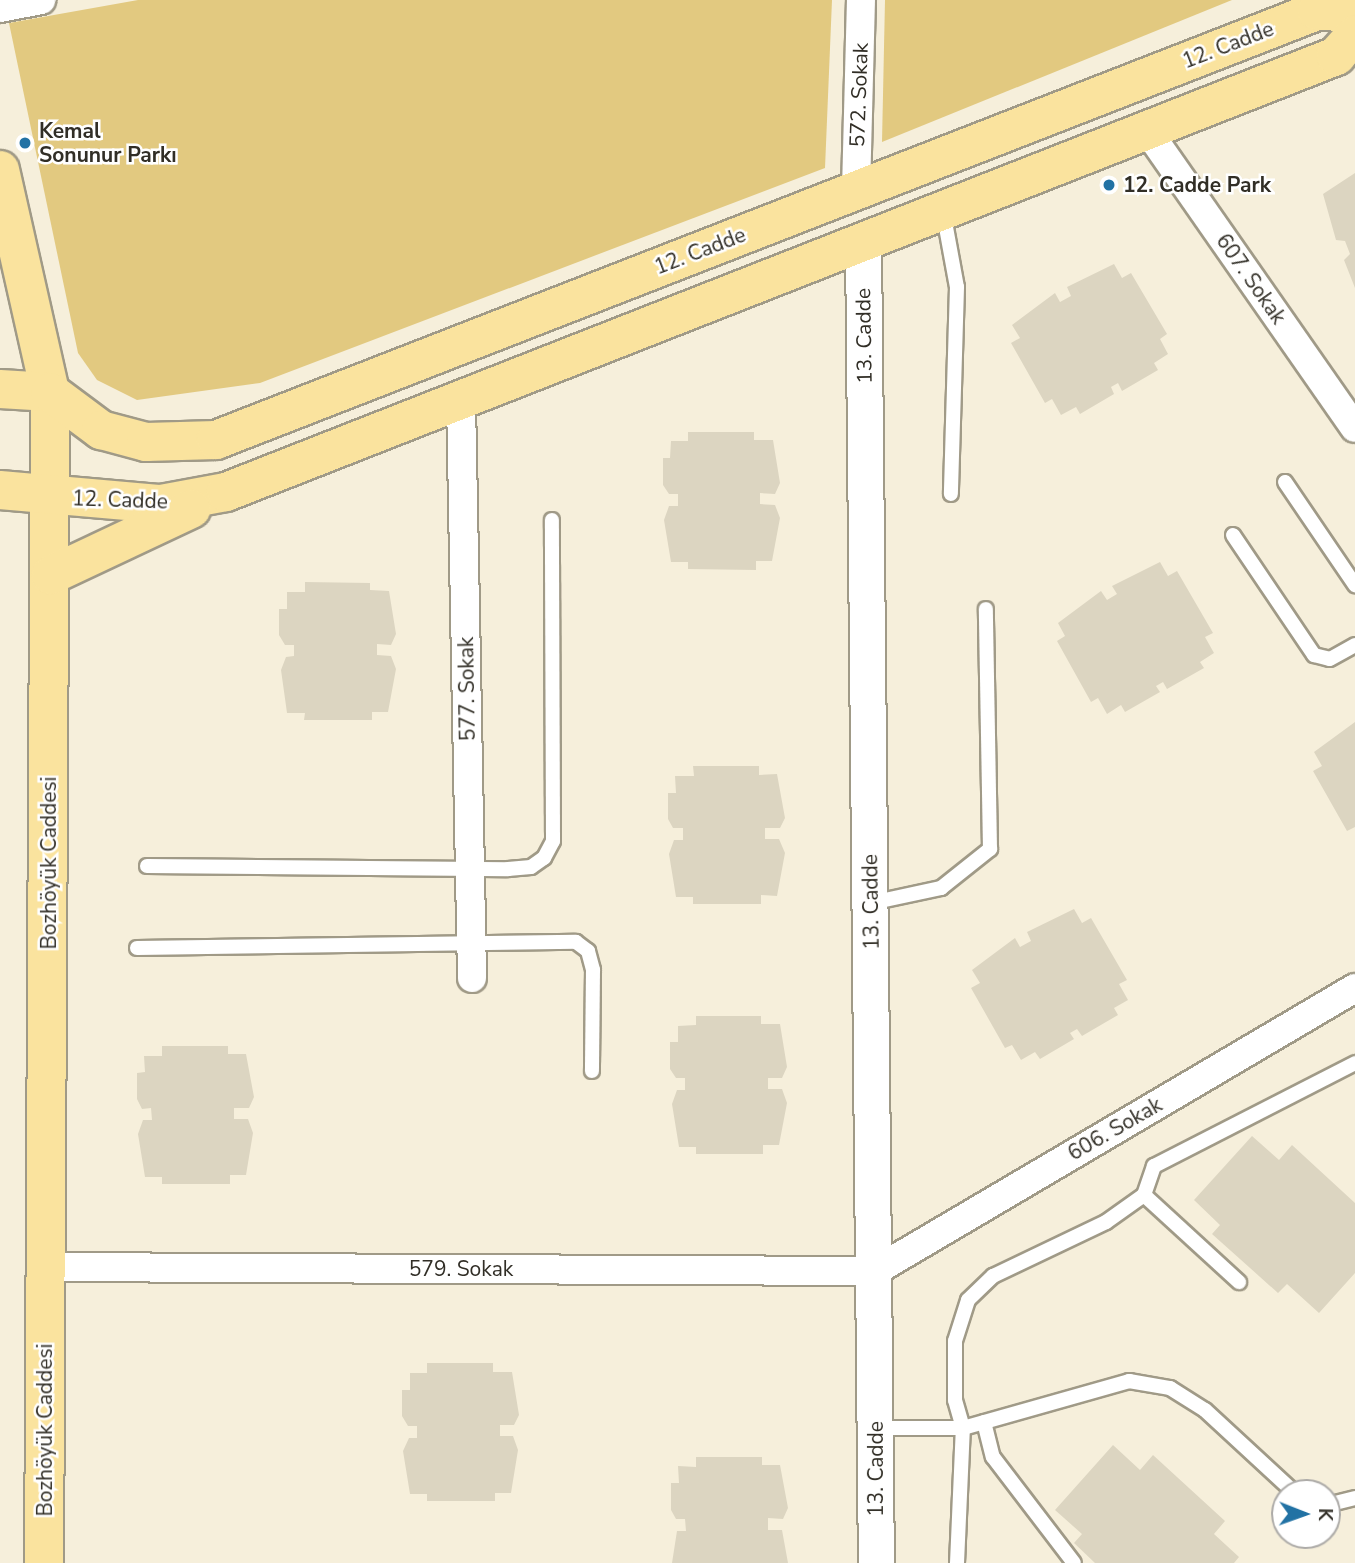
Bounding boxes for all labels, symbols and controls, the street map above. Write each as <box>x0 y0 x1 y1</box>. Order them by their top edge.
street label: 12. Cadde <box>1179 16 1277 74</box>
street label: 572. Sokak <box>845 42 873 148</box>
place label: Kemal Sonunur Parkı <box>39 118 177 168</box>
marker: Kemal Sonunur Parkı <box>17 135 33 151</box>
place label: 12. Cadde Park <box>1123 172 1271 198</box>
marker: 12. Cadde Park <box>1101 177 1117 193</box>
street label: 12. Cadde <box>651 222 749 280</box>
street label: 607. Sokak <box>1211 229 1291 329</box>
street label: 13. Cadde <box>851 288 877 384</box>
street label: 12. Cadde <box>72 486 168 514</box>
street label: 577. Sokak <box>453 636 481 742</box>
street label: Bozhöyük Caddesi <box>36 777 62 949</box>
street label: 13. Cadde <box>858 854 884 950</box>
street label: 606. Sokak <box>1063 1092 1167 1166</box>
street label: 579. Sokak <box>409 1256 513 1282</box>
street label: Bozhöyük Caddesi <box>32 1344 58 1516</box>
street label: 13. Cadde <box>863 1421 889 1517</box>
north arrow <box>1271 1479 1341 1549</box>
text: K <box>1312 1508 1338 1521</box>

